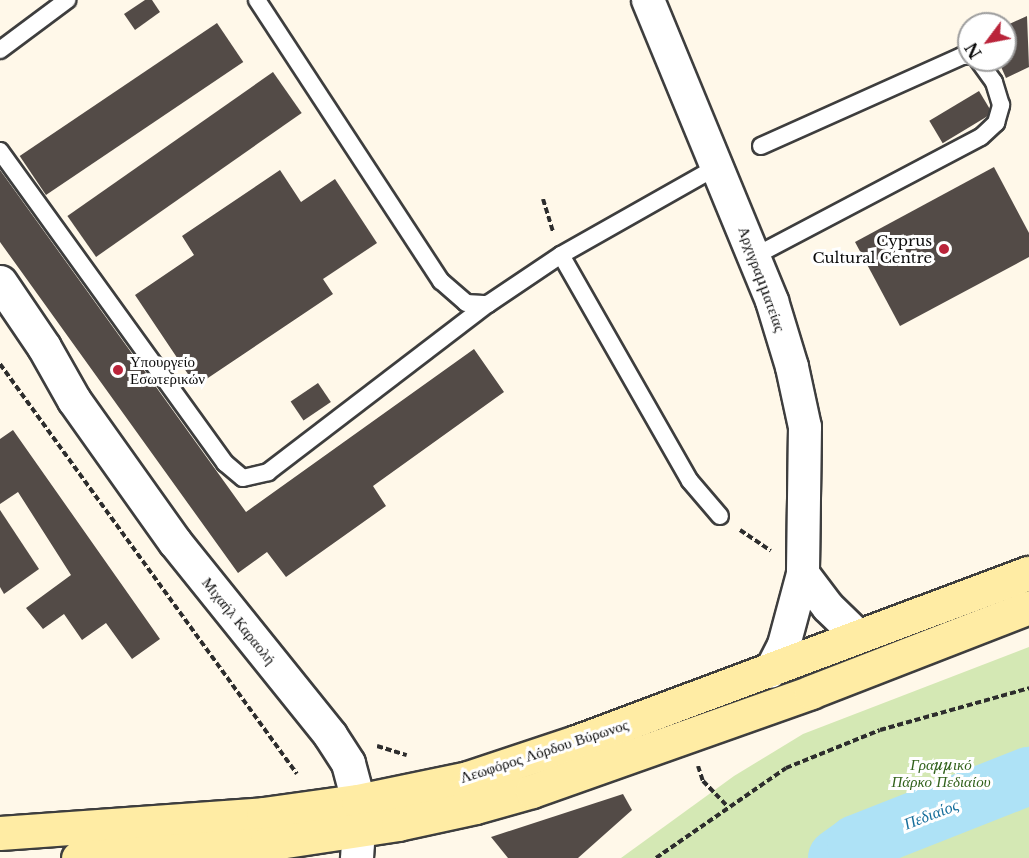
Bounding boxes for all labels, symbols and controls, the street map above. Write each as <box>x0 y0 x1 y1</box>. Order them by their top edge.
north arrow <box>957 12 1017 72</box>
text: N <box>961 39 986 62</box>
street label: Αρχιγραμματείας <box>735 224 789 334</box>
place label: Cyprus Cultural Centre <box>812 231 932 266</box>
marker: Cyprus Cultural Centre <box>937 242 951 256</box>
place label: Υπουργείο Εσωτερικών <box>130 352 205 387</box>
marker: Υπουργείο Εσωτερικών <box>111 363 125 377</box>
street label: Μιχαήλ Καραολή <box>198 574 280 668</box>
street label: Λεωφόρος Λόρδου Βύρωνος <box>458 715 630 787</box>
park label: Γραμμικό Πάρκο Πεδιαίου <box>891 755 991 790</box>
water label: Πεδιαίος <box>901 795 961 833</box>

